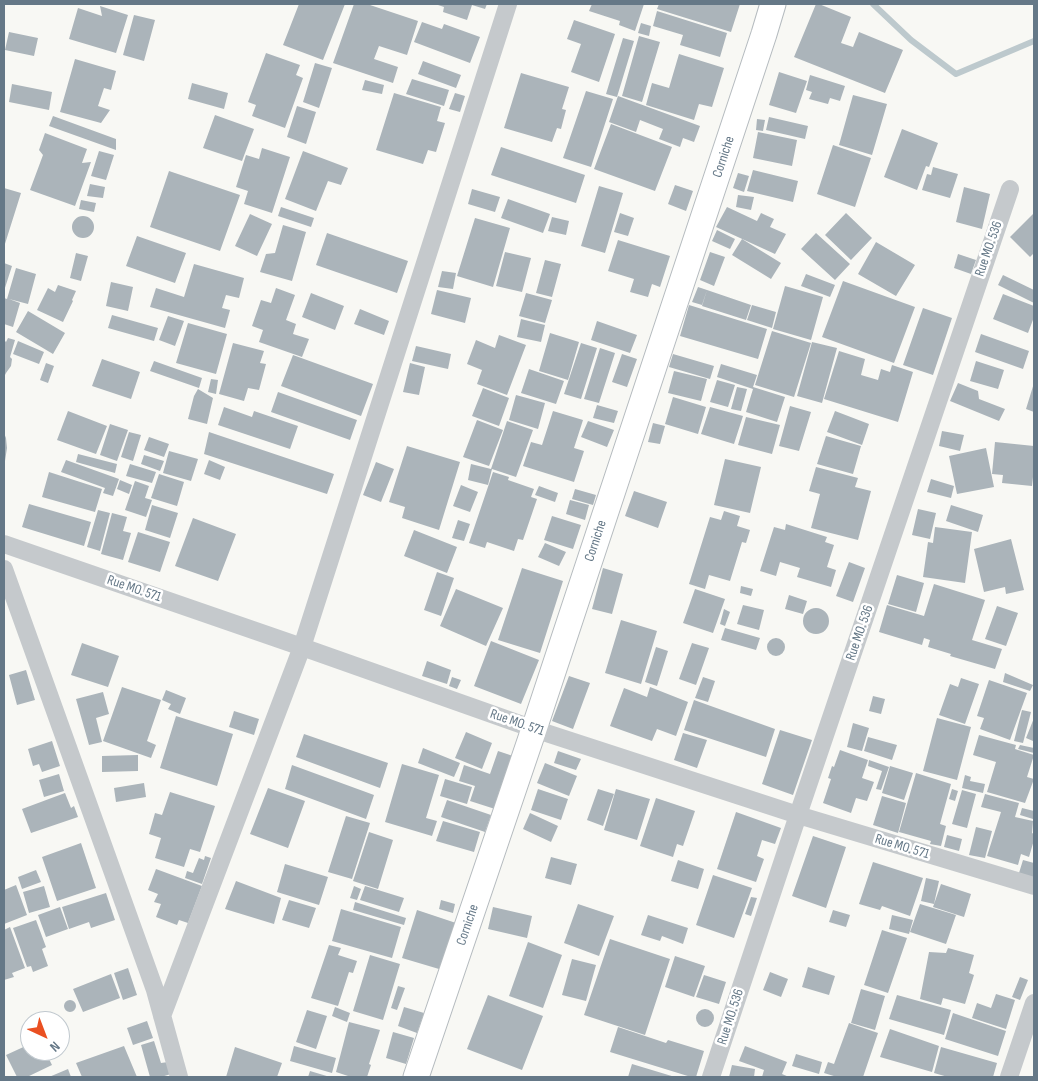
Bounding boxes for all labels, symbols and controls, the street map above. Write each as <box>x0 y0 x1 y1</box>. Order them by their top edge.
street label: Corniche <box>709 134 739 180</box>
street label: Rue MO. 536 <box>972 219 1006 279</box>
street label: Corniche <box>581 518 611 564</box>
street label: Rue MO. 571 <box>105 572 163 606</box>
street label: Rue MO. 536 <box>843 603 877 663</box>
street label: Rue MO. 571 <box>488 706 546 740</box>
street label: Rue MO. 571 <box>873 831 931 863</box>
street label: Corniche <box>453 902 483 948</box>
street label: Rue MO. 536 <box>714 987 748 1047</box>
north arrow <box>20 1011 70 1061</box>
text: N <box>46 1038 63 1055</box>

